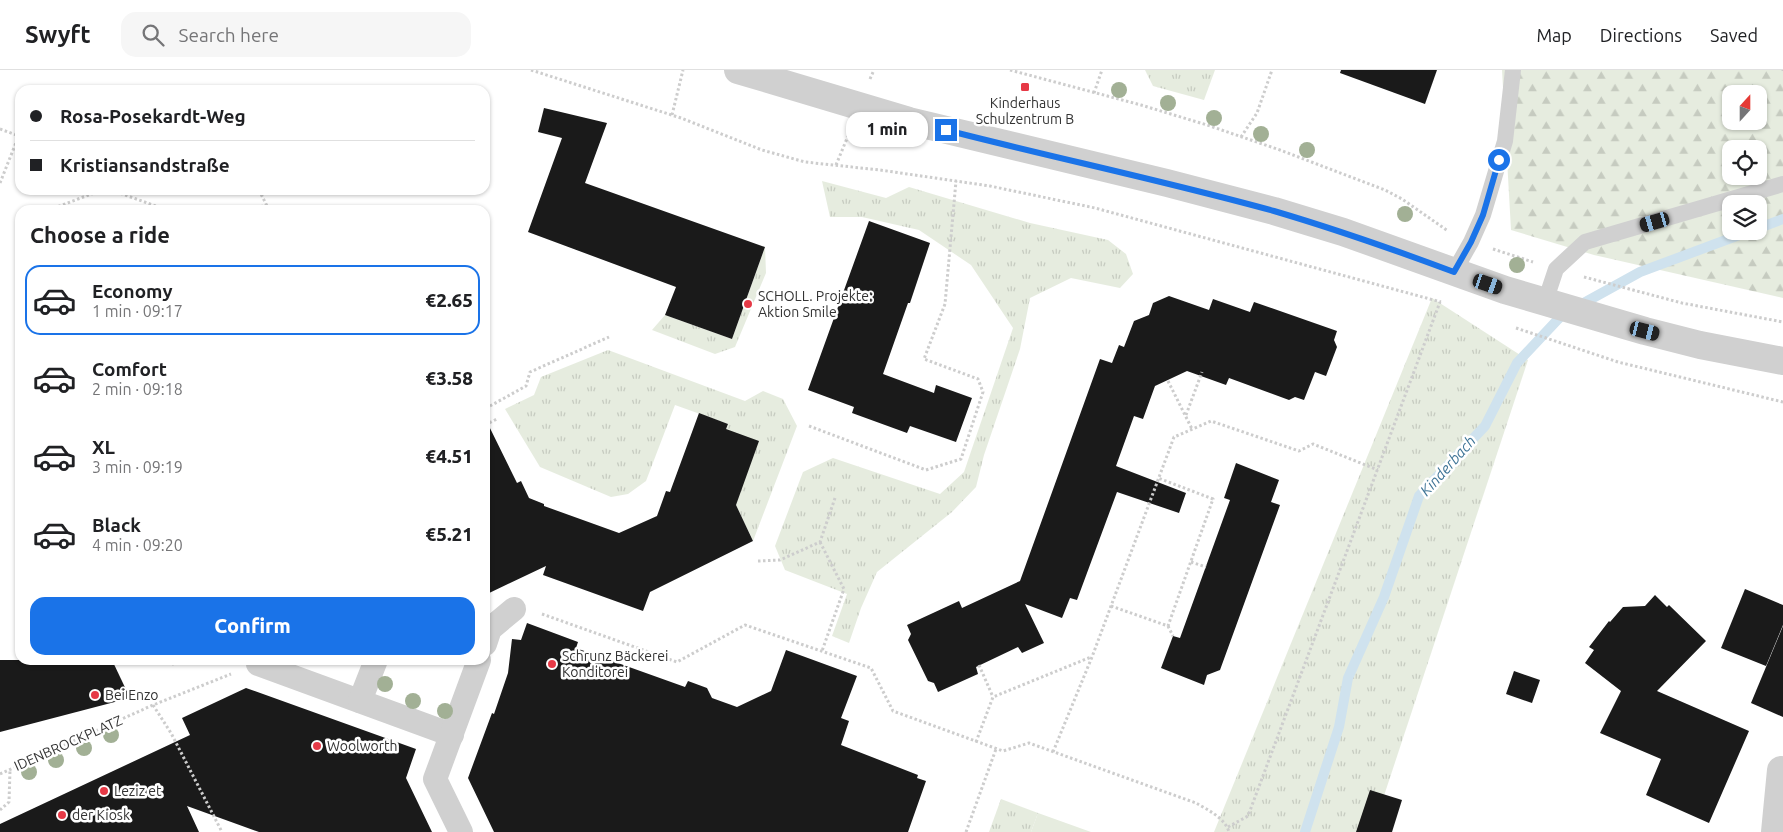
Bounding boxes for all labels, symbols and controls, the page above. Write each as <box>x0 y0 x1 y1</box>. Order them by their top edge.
search box <box>121 12 471 57</box>
text: Swyft <box>25 21 91 48</box>
icon: search <box>139 21 167 49</box>
text: Search here <box>179 24 279 46</box>
text: Map <box>1536 25 1572 45</box>
text: Directions <box>1600 25 1682 45</box>
text: Saved <box>1710 25 1758 45</box>
marker: Kinderhaus Schulzentrum B <box>1019 81 1031 93</box>
north arrow <box>1722 85 1768 130</box>
map controls <box>1722 85 1767 240</box>
place label: Kinderhaus Schulzentrum B <box>976 95 1074 127</box>
text: Rosa-Posekardt-Weg <box>60 105 246 127</box>
callout: 1 min <box>846 112 928 148</box>
route end <box>935 119 957 141</box>
text: 1 min <box>867 120 907 138</box>
button: locate <box>1722 140 1767 185</box>
route start <box>1488 149 1510 171</box>
text: Kristiansandstraße <box>60 154 230 176</box>
button: layers <box>1722 195 1767 240</box>
car <box>1638 211 1671 233</box>
text: Choose a ride <box>30 222 170 247</box>
car <box>1471 272 1504 296</box>
icon: car <box>32 278 77 323</box>
text: Economy <box>92 280 173 302</box>
place label: SCHOLL. Projekte: Aktion Smile <box>758 288 872 320</box>
text: €2.65 <box>425 289 473 311</box>
marker: SCHOLL. Projekte: Aktion Smile <box>742 298 754 310</box>
text: 1 min · 09:17 <box>92 302 183 320</box>
car <box>1628 320 1661 342</box>
icon: car <box>32 356 77 401</box>
text: Comfort <box>92 358 167 380</box>
text: €3.58 <box>425 367 473 389</box>
text: 2 min · 09:18 <box>92 380 183 398</box>
water label: Kinderbach <box>1416 432 1479 499</box>
icon: car <box>32 434 77 479</box>
text: XL <box>92 436 115 458</box>
text: €4.51 <box>425 445 473 467</box>
text: 3 min · 09:19 <box>92 458 183 476</box>
icon: car <box>32 512 77 557</box>
text: Black <box>92 514 141 536</box>
text: €5.21 <box>425 523 473 545</box>
text: 4 min · 09:20 <box>92 536 183 554</box>
button: Confirm <box>30 597 475 655</box>
place label: Schrunz Bäckerei Konditorei <box>562 648 668 680</box>
marker: Schrunz Bäckerei Konditorei <box>546 658 558 670</box>
place label: Bei Enzo <box>105 687 159 703</box>
marker: Bei Enzo <box>89 689 101 701</box>
street label: IDENBROCKPLATZ <box>11 712 125 774</box>
place label: Woolworth <box>327 738 398 754</box>
marker: Woolworth <box>311 740 323 752</box>
place label: Leziz et <box>114 783 162 799</box>
marker: Leziz et <box>98 785 110 797</box>
place label: der Kiosk <box>72 807 130 823</box>
marker: der Kiosk <box>56 809 68 821</box>

